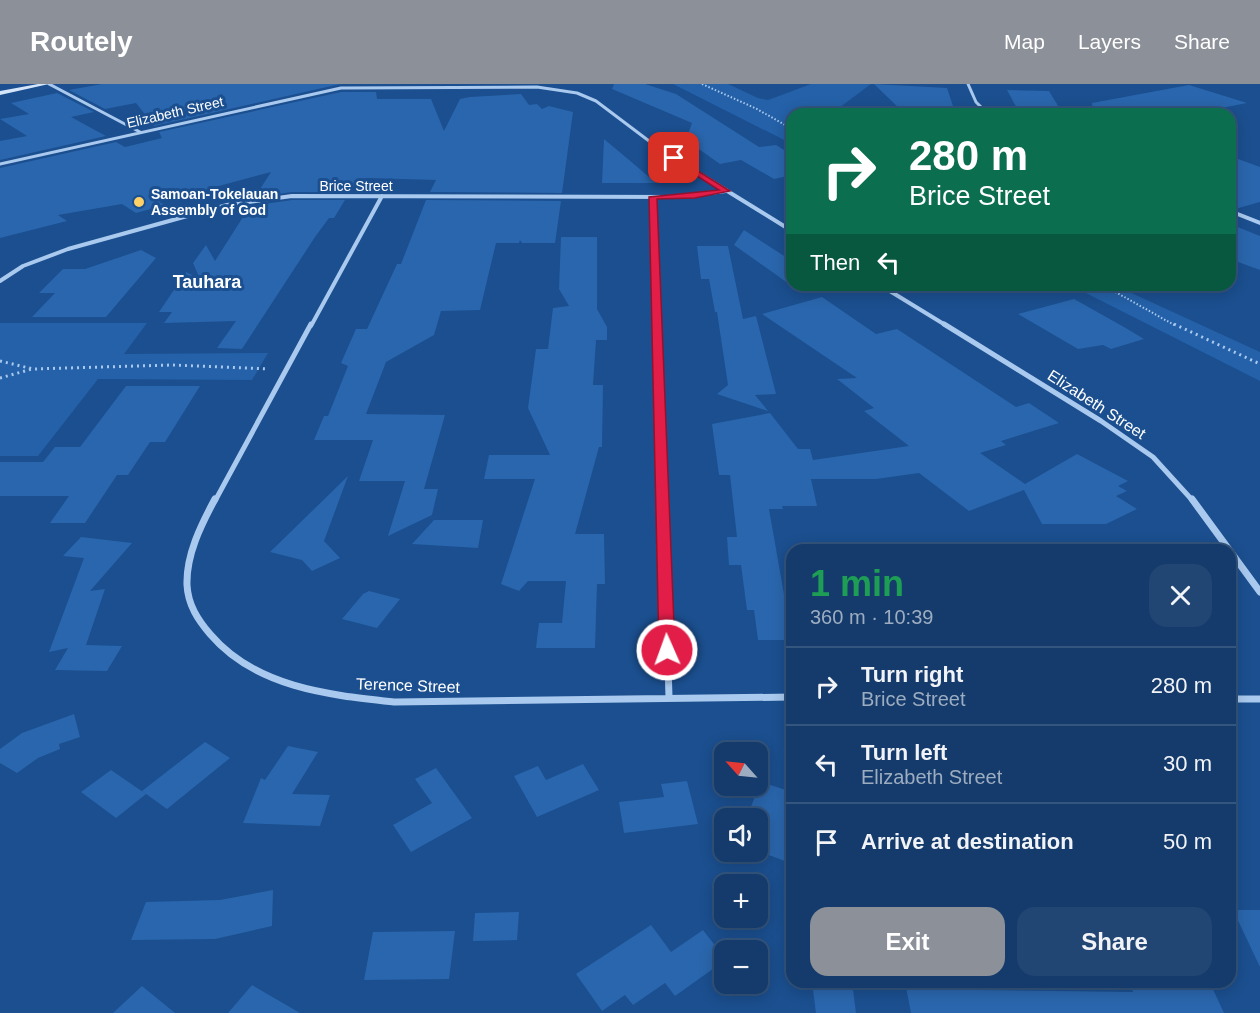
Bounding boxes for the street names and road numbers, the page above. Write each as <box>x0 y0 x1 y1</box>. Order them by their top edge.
street label: Elizabeth Street <box>125 93 225 131</box>
street label: Brice Street <box>319 178 393 194</box>
street label: Elizabeth Street <box>1045 367 1149 443</box>
street label: Terence Street <box>356 675 461 696</box>

